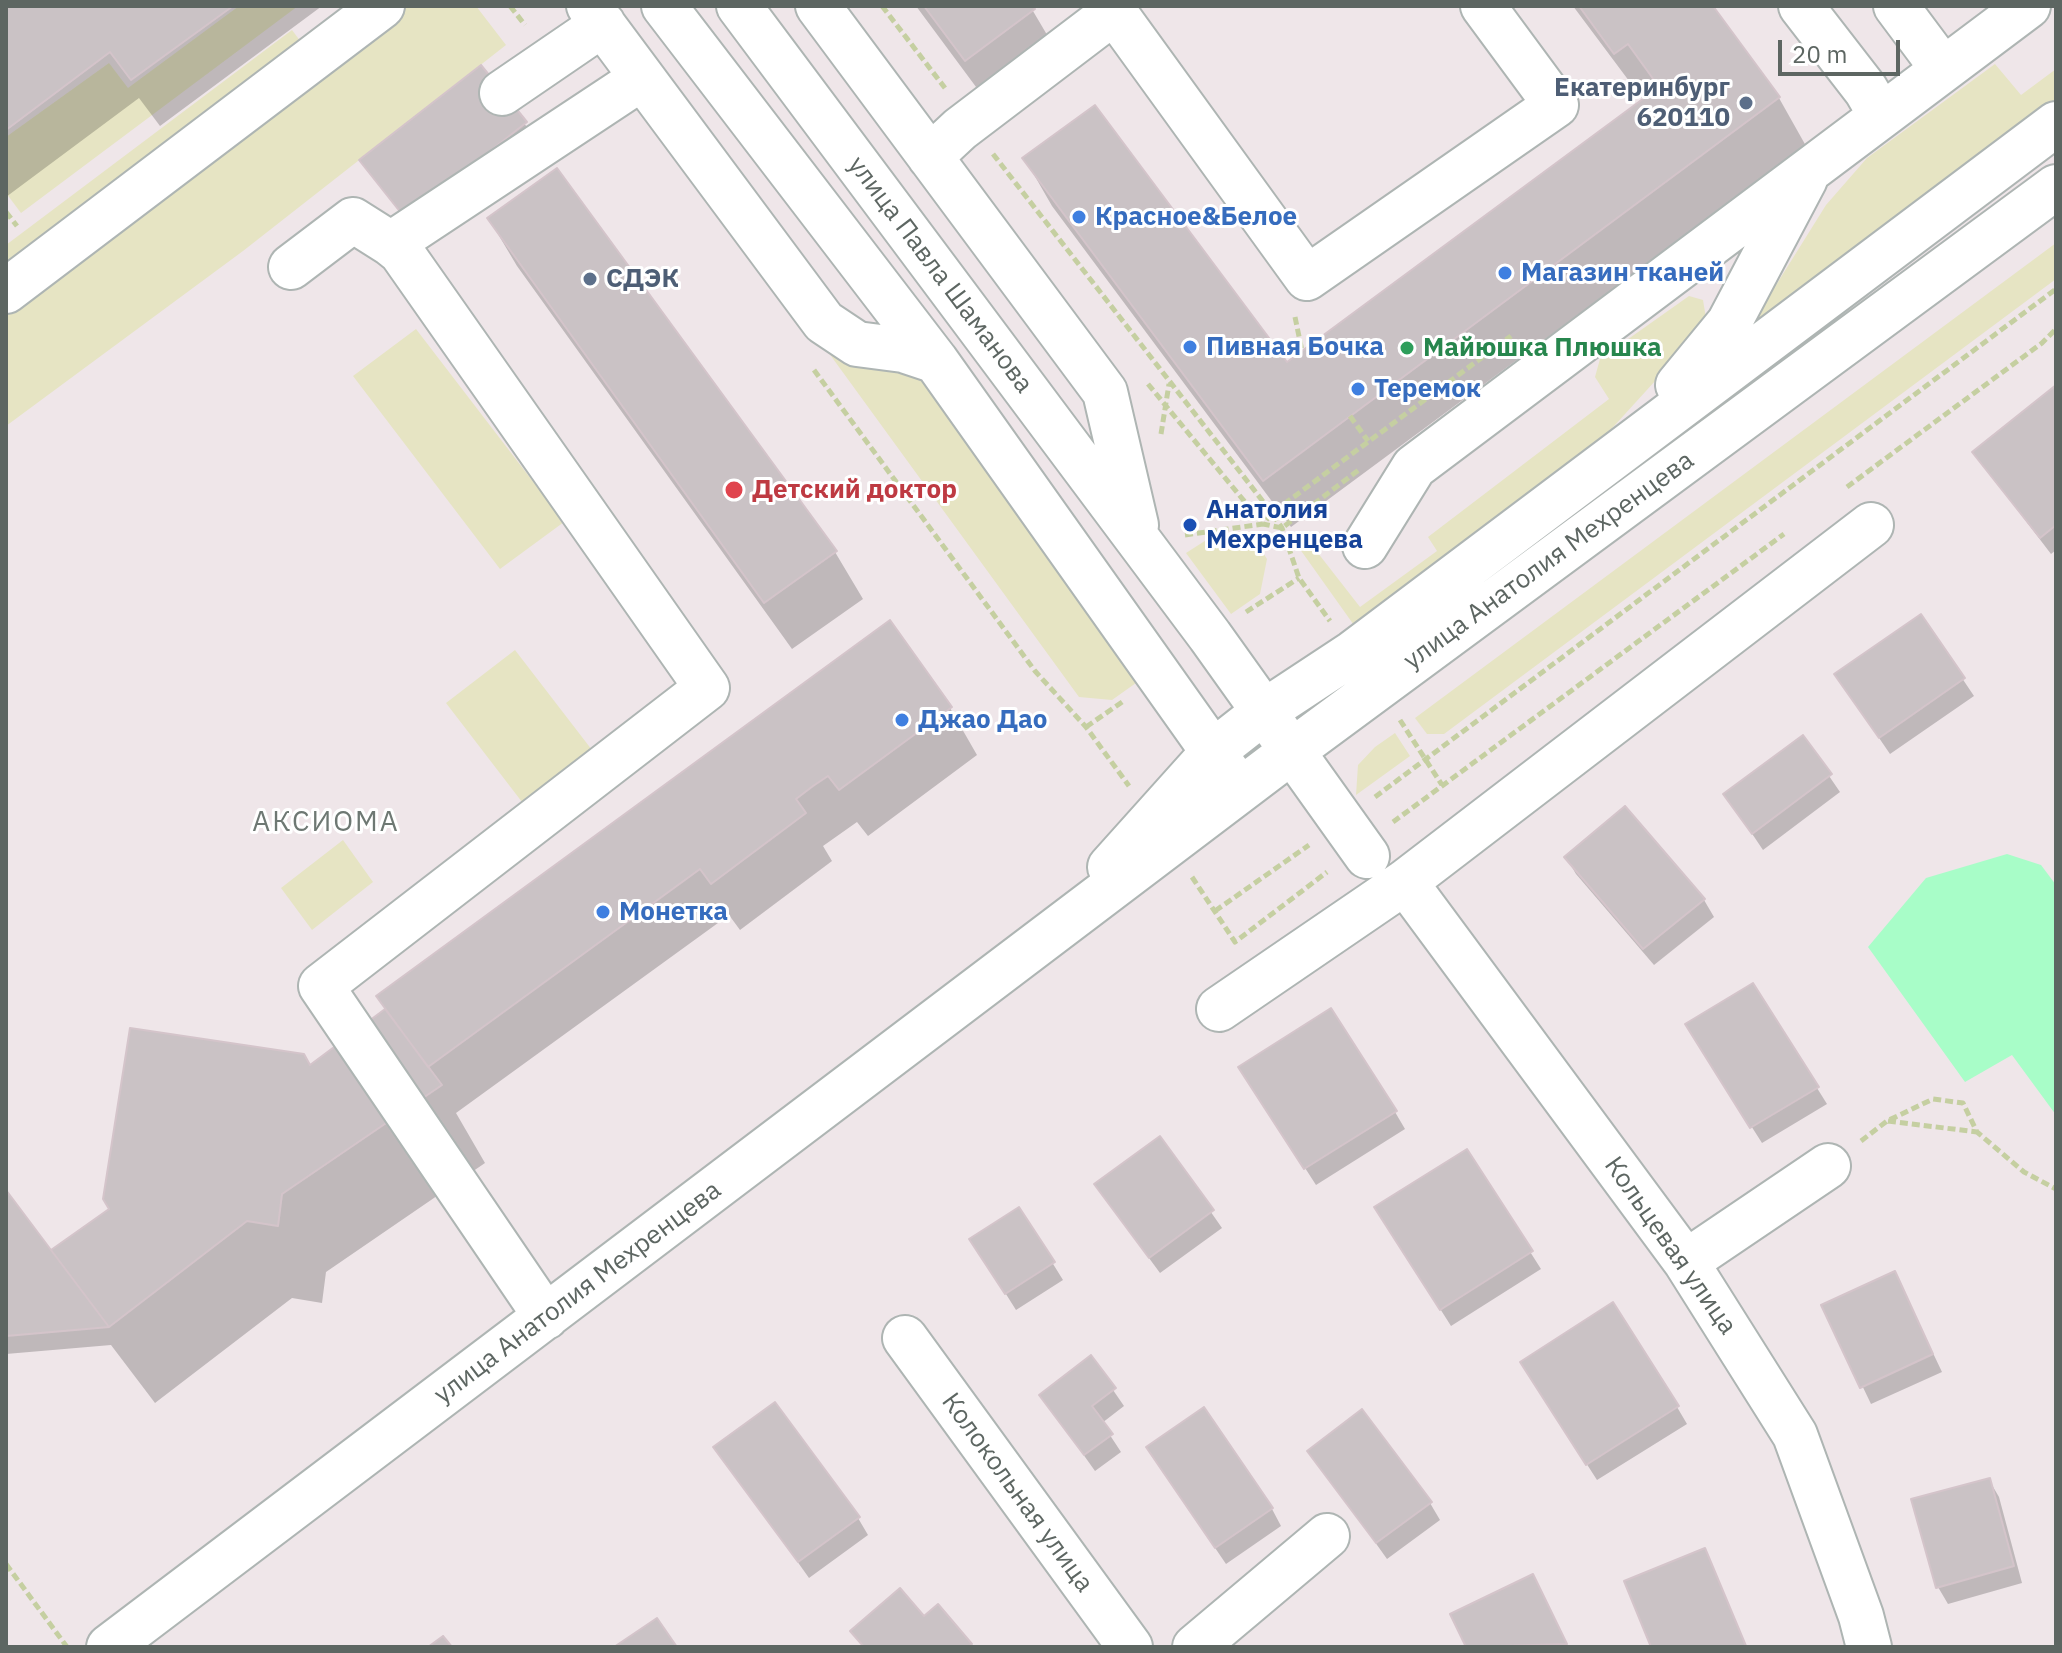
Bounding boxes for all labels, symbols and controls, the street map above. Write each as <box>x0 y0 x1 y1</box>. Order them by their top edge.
scale bar <box>1782 24 1904 74</box>
text: 20 m <box>1792 38 1847 70</box>
place label: Екатеринбург 620110 <box>1554 72 1730 134</box>
marker: Екатеринбург 620110 <box>1737 94 1755 112</box>
street label: улица Павла Шаманова <box>841 151 1039 399</box>
place label: Красное&Белое <box>1095 201 1297 233</box>
marker: Красное&Белое <box>1070 208 1088 226</box>
place label: Магазин тканей <box>1521 257 1724 289</box>
place label: СДЭК <box>606 263 679 295</box>
marker: Магазин тканей <box>1496 264 1514 282</box>
marker: СДЭК <box>581 270 599 288</box>
place label: Пивная Бочка <box>1206 331 1384 363</box>
place label: Майюшка Плюшка <box>1423 332 1662 364</box>
marker: Пивная Бочка <box>1181 338 1199 356</box>
marker: Майюшка Плюшка <box>1398 339 1416 357</box>
place label: Теремок <box>1374 373 1481 405</box>
marker: Теремок <box>1349 380 1367 398</box>
street label: улица Анатолия Мехренцева <box>1398 445 1700 677</box>
place label: Детский доктор <box>752 474 957 506</box>
marker: Детский доктор <box>723 479 745 501</box>
place label: Анатолия Мехренцева <box>1206 494 1363 556</box>
marker: Анатолия Мехренцева <box>1181 516 1199 534</box>
place label: Джао Дао <box>918 704 1047 736</box>
marker: Джао Дао <box>893 711 911 729</box>
district label: АКСИОМА <box>252 806 400 840</box>
place label: Монетка <box>619 896 728 928</box>
marker: Монетка <box>594 903 612 921</box>
street label: Кольцевая улица <box>1597 1151 1743 1341</box>
street label: улица Анатолия Мехренцева <box>428 1175 728 1411</box>
street label: Колокольная улица <box>934 1388 1100 1598</box>

